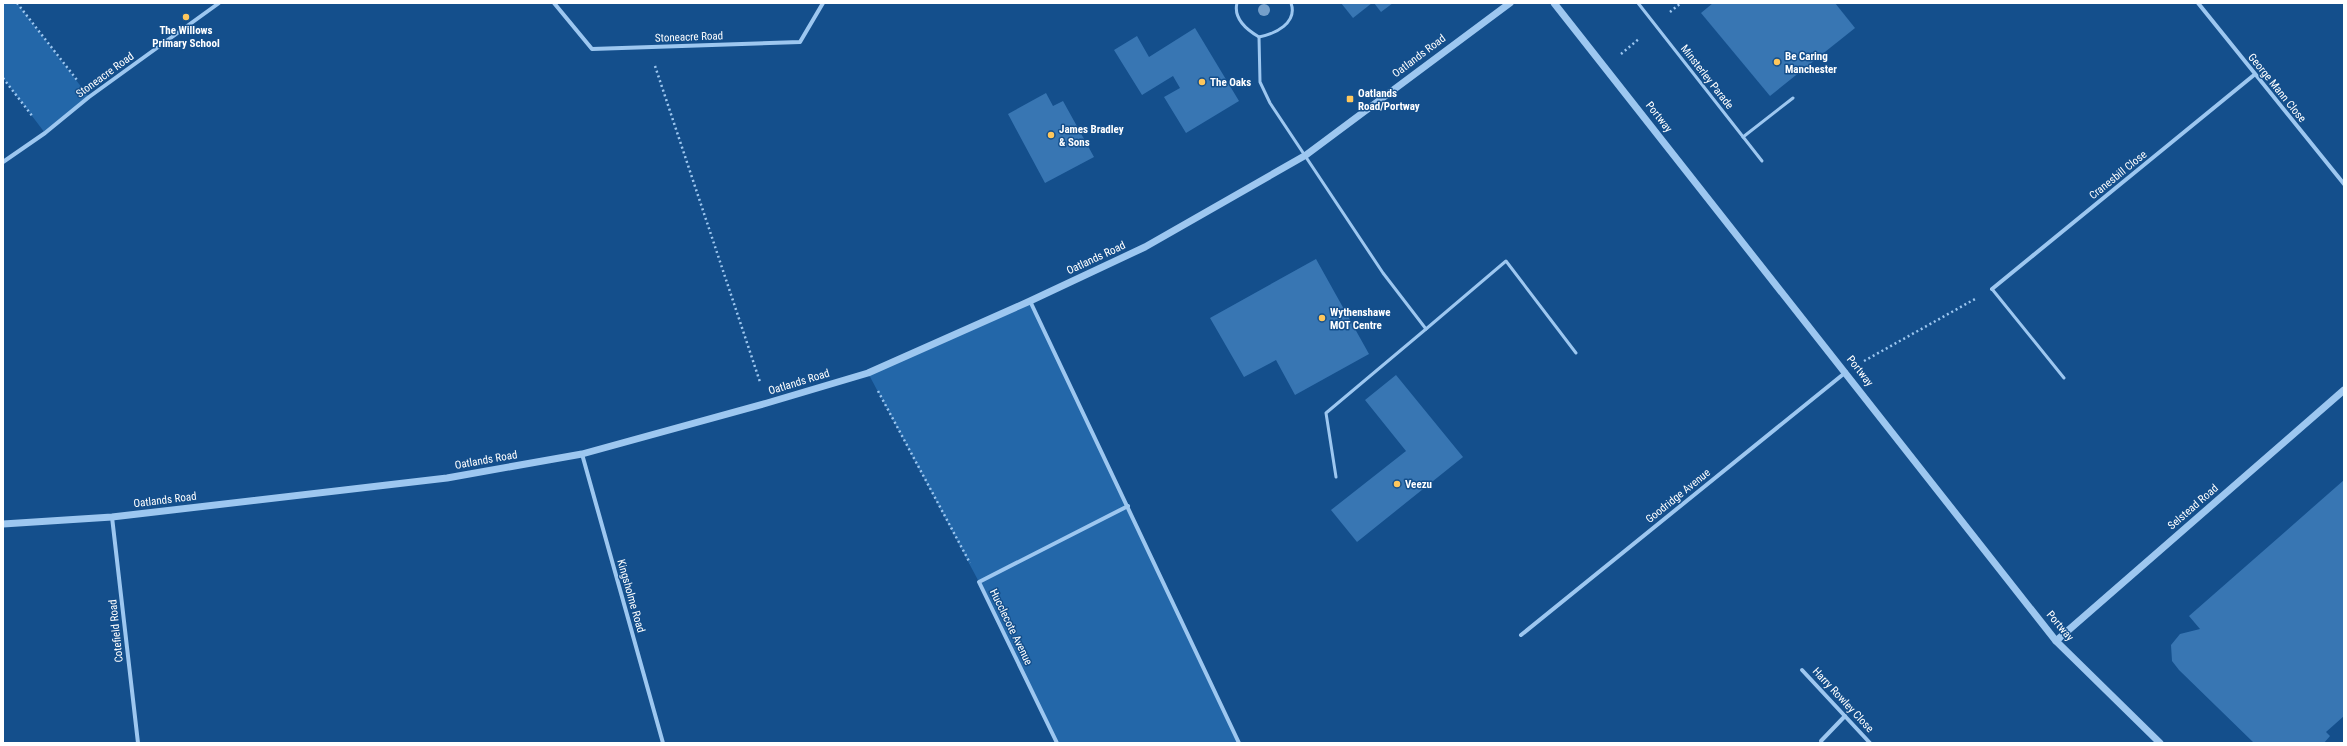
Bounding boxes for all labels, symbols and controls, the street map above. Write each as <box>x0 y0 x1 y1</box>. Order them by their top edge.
marker: The Willows Primary School <box>181 12 191 22</box>
place label: The Willows Primary School <box>152 24 220 50</box>
street label: Stoneacre Road <box>655 29 723 45</box>
street label: Oatlands Road <box>1390 32 1448 80</box>
street label: Minsterley Parade <box>1678 42 1736 112</box>
street label: Stoneacre Road <box>74 50 136 100</box>
place label: Be Caring Manchester <box>1785 50 1837 76</box>
street label: George Mann Close <box>2245 51 2309 125</box>
marker: Be Caring Manchester <box>1772 57 1782 67</box>
place label: The Oaks <box>1210 76 1251 89</box>
marker: The Oaks <box>1197 77 1207 87</box>
place label: Oatlands Road/Portway <box>1358 87 1420 113</box>
marker: Oatlands Road/Portway <box>1345 94 1355 104</box>
street label: Portway <box>1643 99 1675 135</box>
place label: James Bradley & Sons <box>1059 123 1124 149</box>
marker: James Bradley & Sons <box>1046 130 1056 140</box>
street label: Cranesbill Close <box>2087 148 2149 202</box>
street label: Oatlands Road <box>1065 239 1127 277</box>
place label: Wythenshawe MOT Centre <box>1330 306 1390 332</box>
marker: Wythenshawe MOT Centre <box>1317 313 1327 323</box>
street label: Portway <box>1844 353 1876 389</box>
street label: Oatlands Road <box>767 367 831 397</box>
street label: Oatlands Road <box>454 448 518 472</box>
street label: Goodridge Avenue <box>1643 466 1713 526</box>
place label: Veezu <box>1405 478 1432 491</box>
marker: Veezu <box>1392 479 1402 489</box>
street label: Selstead Road <box>2165 482 2221 532</box>
street label: Oatlands Road <box>133 490 197 510</box>
street label: Kingsholme Road <box>614 558 648 634</box>
street label: Hucclecote Avenue <box>987 587 1035 667</box>
street label: Cotefield Road <box>106 599 126 663</box>
street label: Portway <box>2044 608 2077 644</box>
street label: Harry Rowley Close <box>1810 665 1876 735</box>

